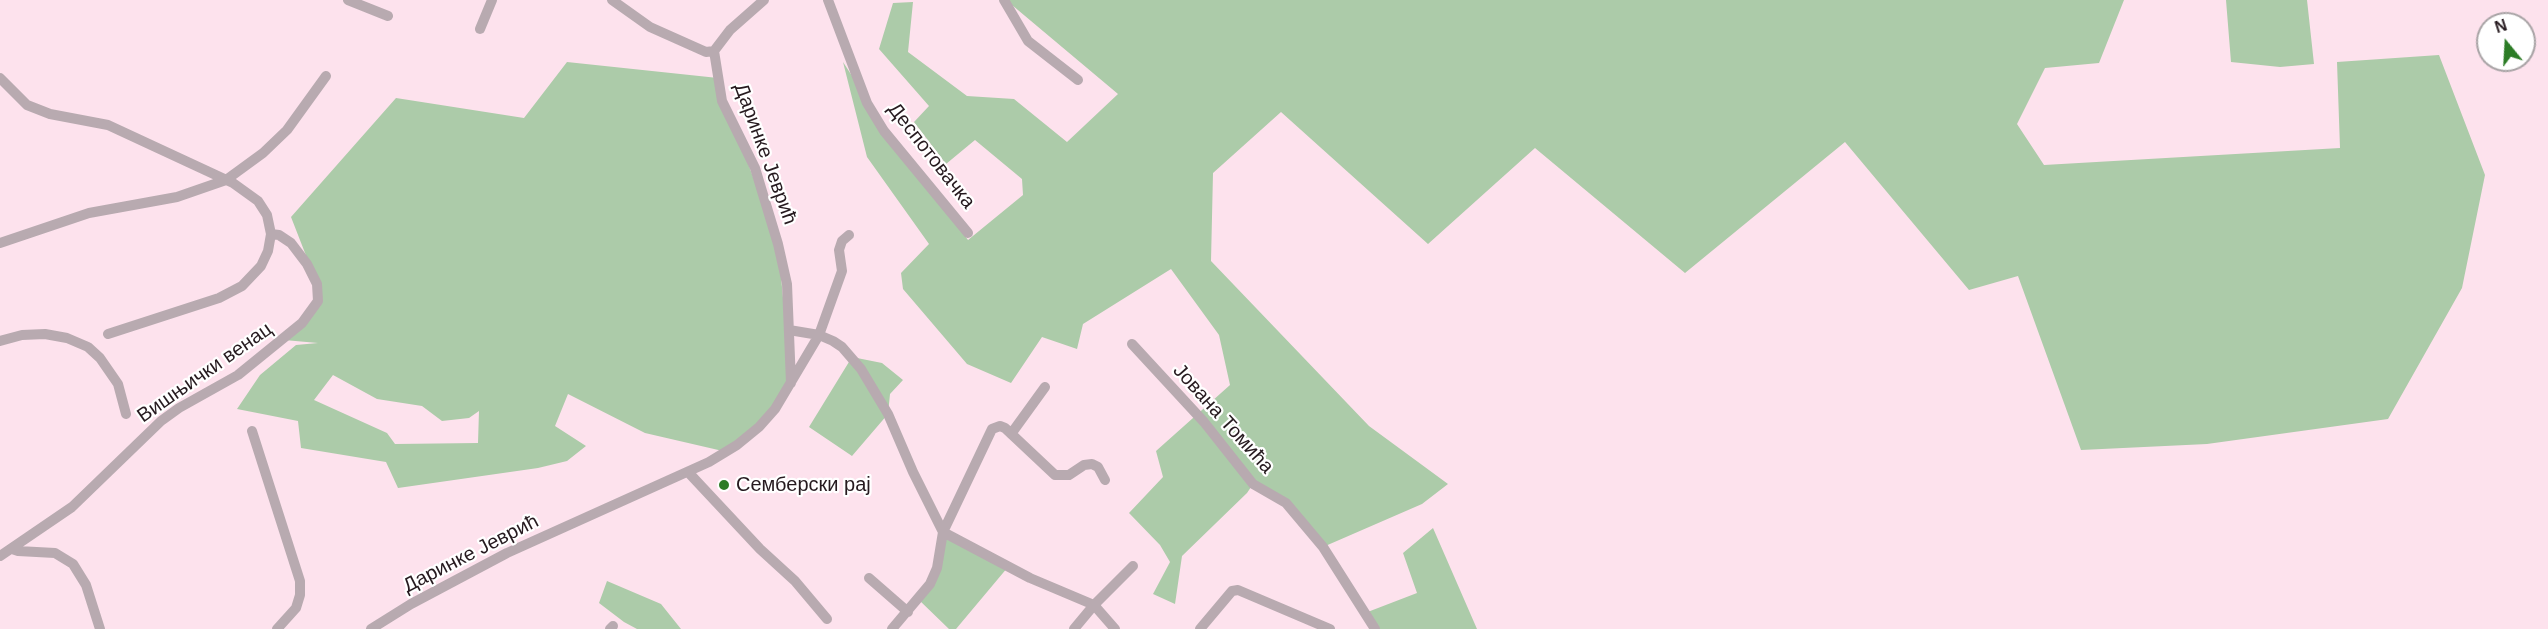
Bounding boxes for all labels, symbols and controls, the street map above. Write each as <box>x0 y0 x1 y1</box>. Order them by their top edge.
north arrow <box>2476 12 2536 72</box>
text: N <box>2493 16 2509 36</box>
street label: Даринке Јеврић <box>728 80 802 228</box>
street label: Деспотовачка <box>882 98 980 214</box>
street label: Вишњички венац <box>133 318 277 428</box>
street label: Јована Томића <box>1167 359 1279 479</box>
place label: Семберски рај <box>736 473 871 497</box>
marker: Семберски рај <box>717 478 731 492</box>
street label: Даринке Јеврић <box>399 510 543 598</box>

